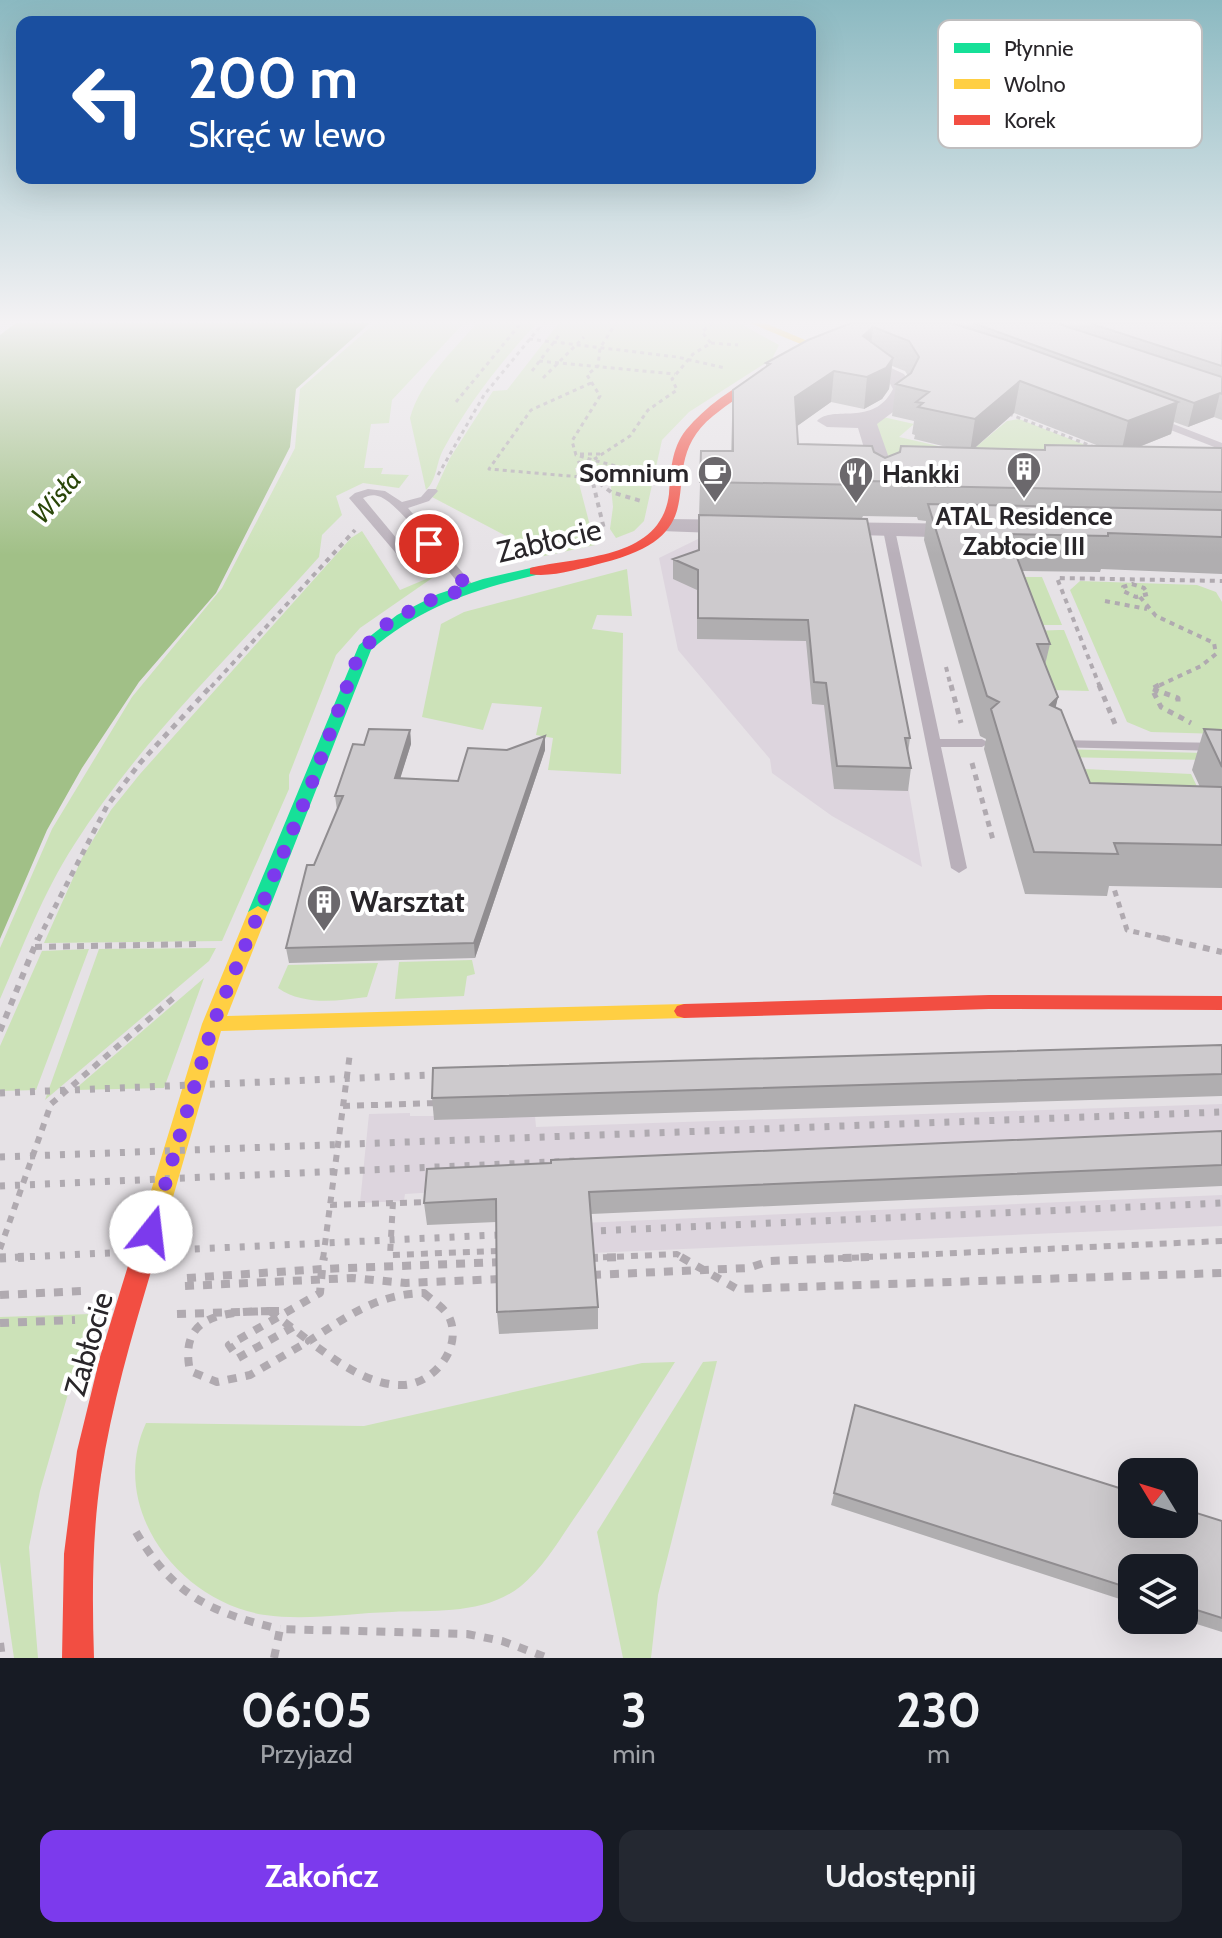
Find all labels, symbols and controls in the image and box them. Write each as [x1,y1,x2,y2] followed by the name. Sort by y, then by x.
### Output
[938,20,1202,148] legend
[1004,35,1073,62] text: Płynnie
[188,44,358,112] text: 200 m
[56,48,160,152] icon: left
[1004,71,1066,98] text: Wolno
[1004,107,1056,134] text: Korek
[188,112,386,156] text: Skręć w lewo
[1005,450,1043,500] building icon: ATAL Residence Zabłocie III
[696,454,734,504] cafe icon: Somnium
[837,455,875,505] restaurant icon: Hankki
[579,457,689,489] place label: Somnium
[882,458,959,490] place label: Hankki
[24,464,88,530] water label: Wisła
[935,500,1113,562] place label: ATAL Residence Zabłocie III
[395,510,463,578] pin
[493,511,605,570] street label: Zabłocie
[407,522,451,566] icon: arrive
[305,883,343,933] building icon: Warsztat
[350,883,465,920] place label: Warsztat
[109,1190,193,1274] position arrow
[56,1288,121,1400] street label: Zabłocie
[1118,1458,1198,1538] north arrow
[1118,1458,1198,1634] map controls
[1118,1554,1198,1634] button: layers
[241,1681,372,1739] text: 06:05
[621,1681,647,1739] text: 3
[896,1681,981,1739] text: 230
[260,1738,353,1770] text: Przyjazd
[613,1738,655,1770] text: min
[927,1738,950,1770] text: m
[40,1830,603,1922] button: Zakończ
[619,1830,1182,1922] button: Udostępnij

